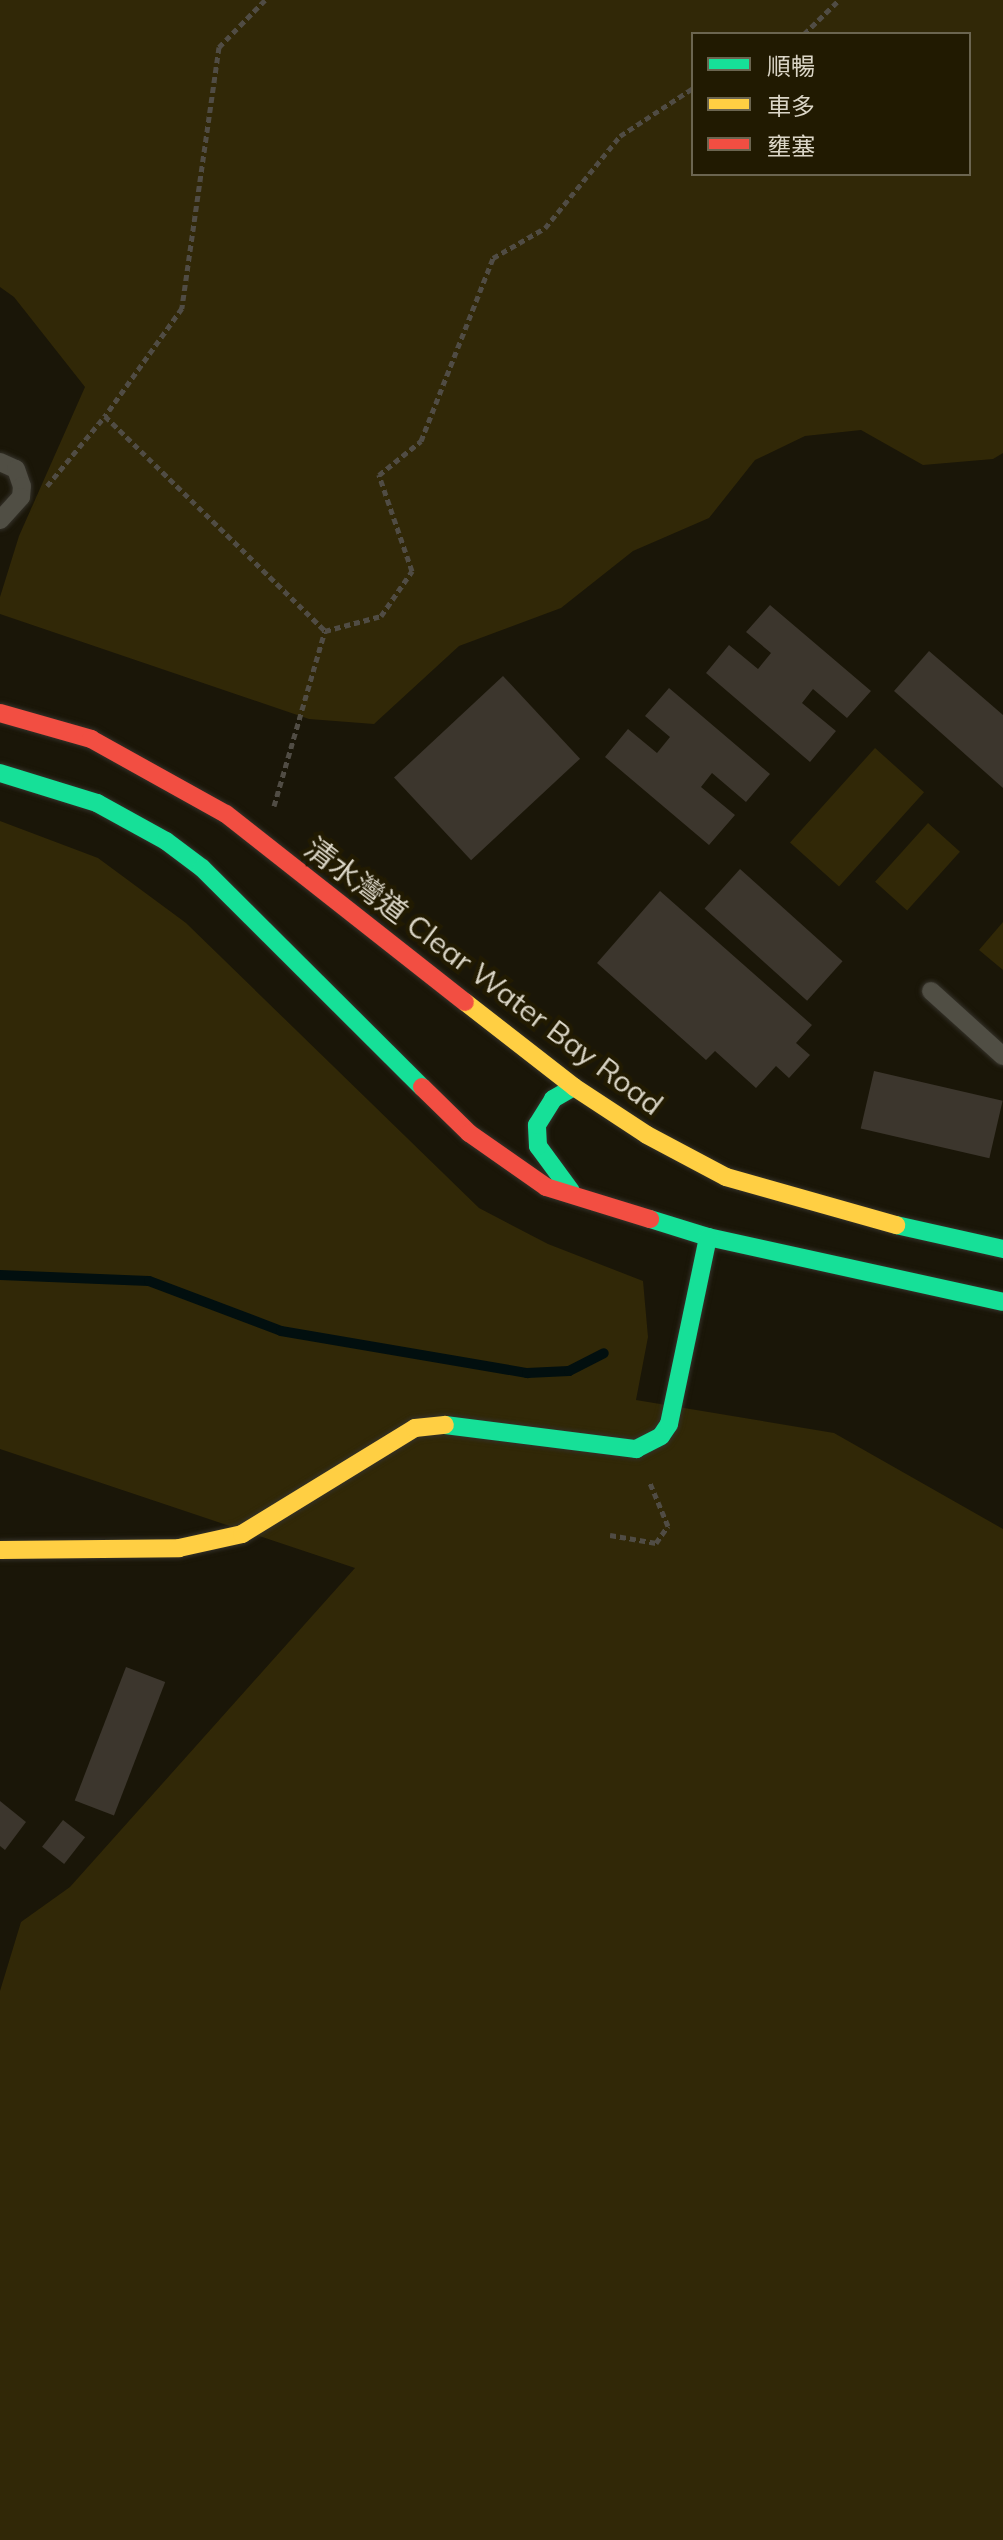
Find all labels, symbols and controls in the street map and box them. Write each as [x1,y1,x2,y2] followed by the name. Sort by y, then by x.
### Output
[691,32,971,176] legend
[767,51,815,81] text: 順暢
[767,91,815,121] text: 車多
[767,131,815,161] text: 壅塞
[298,829,670,1123] street label: 清水灣道 Clear Water Bay Road

